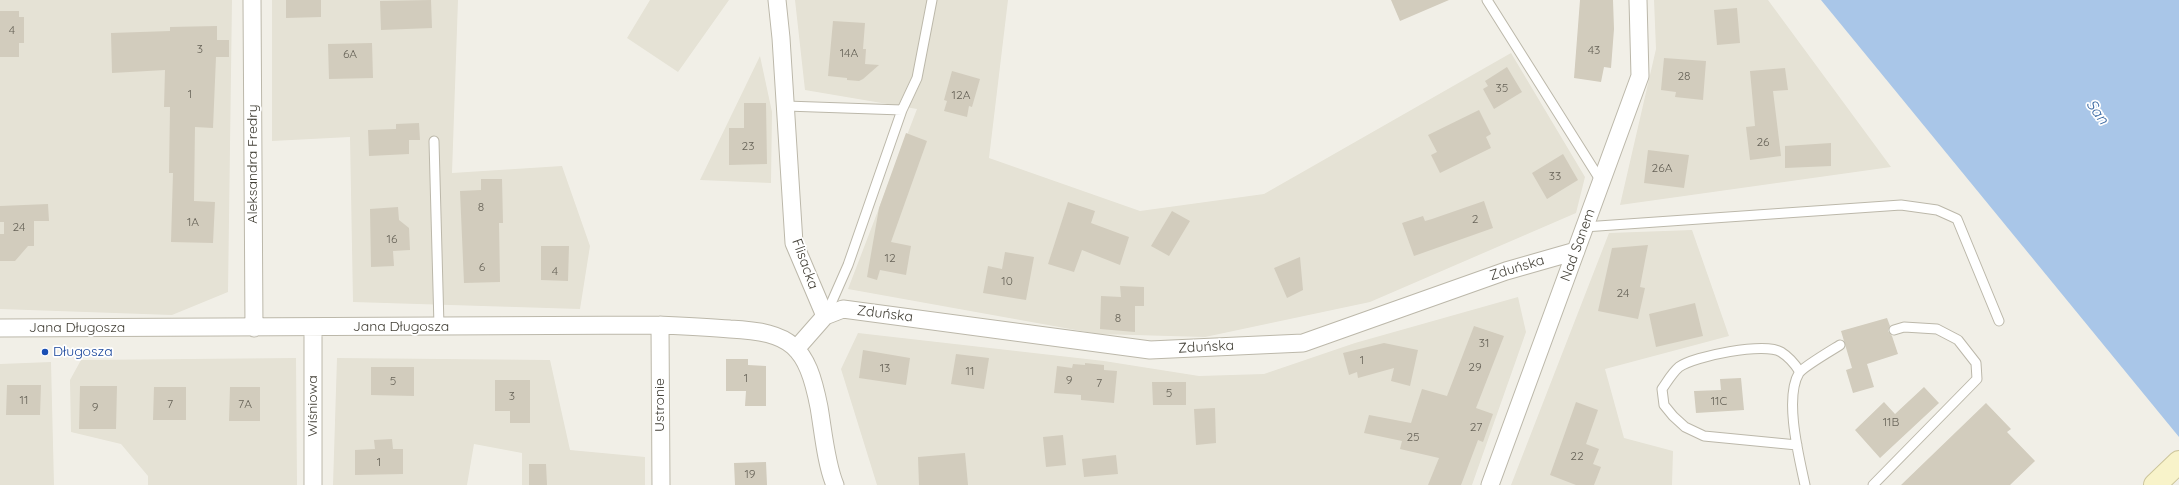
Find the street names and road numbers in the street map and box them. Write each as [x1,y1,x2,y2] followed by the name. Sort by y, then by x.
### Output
[245,104,261,224] street label: Aleksandra Fredry
[1557,206,1599,284] street label: Nad Sanem
[788,236,822,292] street label: Flisacka
[1488,252,1546,284] street label: Zduńska
[856,302,914,326] street label: Zduńska
[353,319,449,335] street label: Jana Długosza
[29,320,125,336] street label: Jana Długosza
[1178,337,1234,357] street label: Zduńska
[305,375,321,437] street label: Wiśniowa
[652,378,668,432] street label: Ustronie

